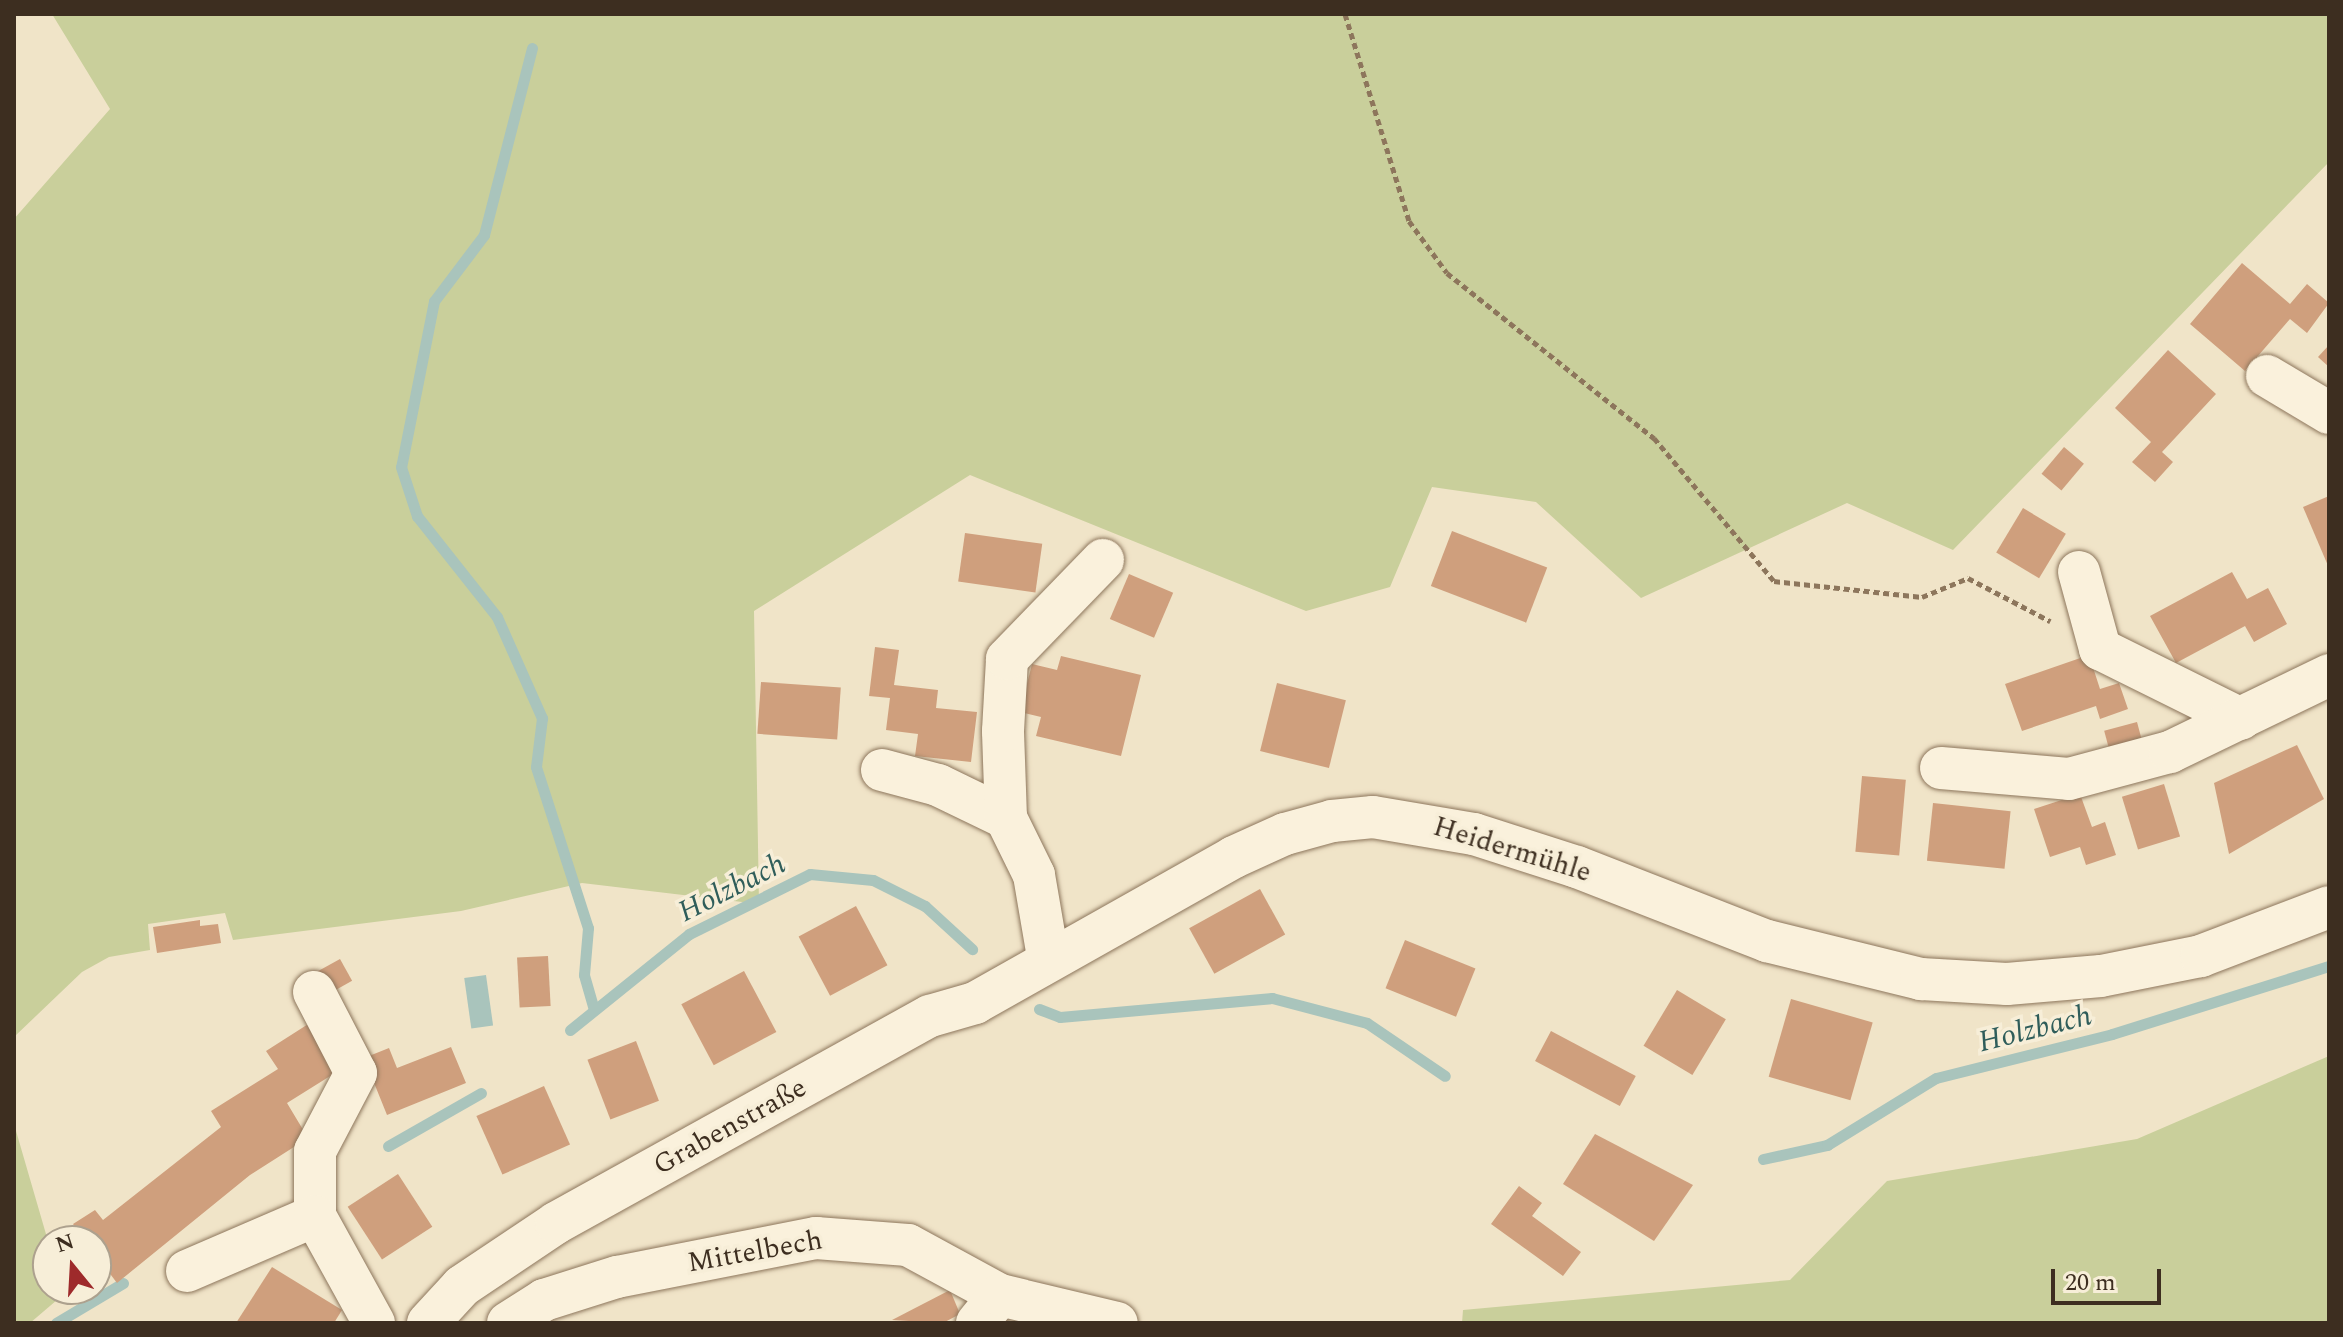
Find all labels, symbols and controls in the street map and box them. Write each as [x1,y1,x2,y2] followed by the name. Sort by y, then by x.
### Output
[1429,810,1595,890] street label: Heidermühle
[672,846,792,930] water label: Holzbach
[1975,998,2095,1060] water label: Holzbach
[648,1071,812,1183] street label: Grabenstraße
[685,1224,825,1280] street label: Mittelbech
[32,1225,112,1305] north arrow
[51,1225,79,1262] text: N
[2055,1253,2165,1303] scale bar
[2065,1265,2116,1301] text: 20 m

